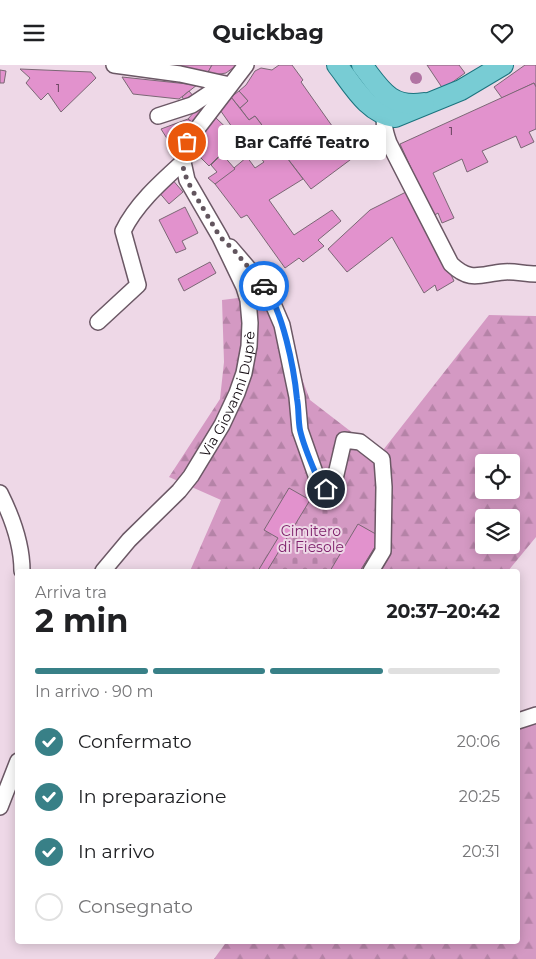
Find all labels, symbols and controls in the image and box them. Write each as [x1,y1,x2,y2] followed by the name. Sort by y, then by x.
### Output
[20,19,48,47] icon: menu
[212,19,324,46] text: Quickbag
[488,19,516,47] icon: heart
[56,81,60,95] house number: 1
[166,121,208,163] pin
[449,124,453,138] house number: 1
[217,125,384,159] callout: Bar Caffé Teatro
[173,128,201,156] icon: bag
[235,133,369,152] text: Bar Caffé Teatro
[239,261,289,311] courier
[250,272,278,300] icon: car
[196,331,259,460] street label: Via Giovanni Duprè
[475,454,520,554] map controls
[475,454,520,499] button: locate
[305,468,347,510] pin
[312,475,340,503] icon: home
[475,509,520,554] button: layers
[278,522,344,556] park label: Cimitero di Fiesole
[35,583,107,602] text: Arriva tra
[386,600,500,623] text: 20:37–20:42
[35,601,128,640] text: 2 min
[35,682,154,701] text: In arrivo · 90 m
[35,728,63,756] icon: check
[78,730,192,753] text: Confermato
[457,732,500,751] text: 20:06
[35,783,63,811] icon: check
[78,785,226,808] text: In preparazione
[459,787,500,806] text: 20:25
[35,838,63,866] icon: check
[78,840,155,863] text: In arrivo
[462,842,500,861] text: 20:31
[78,895,193,918] text: Consegnato

